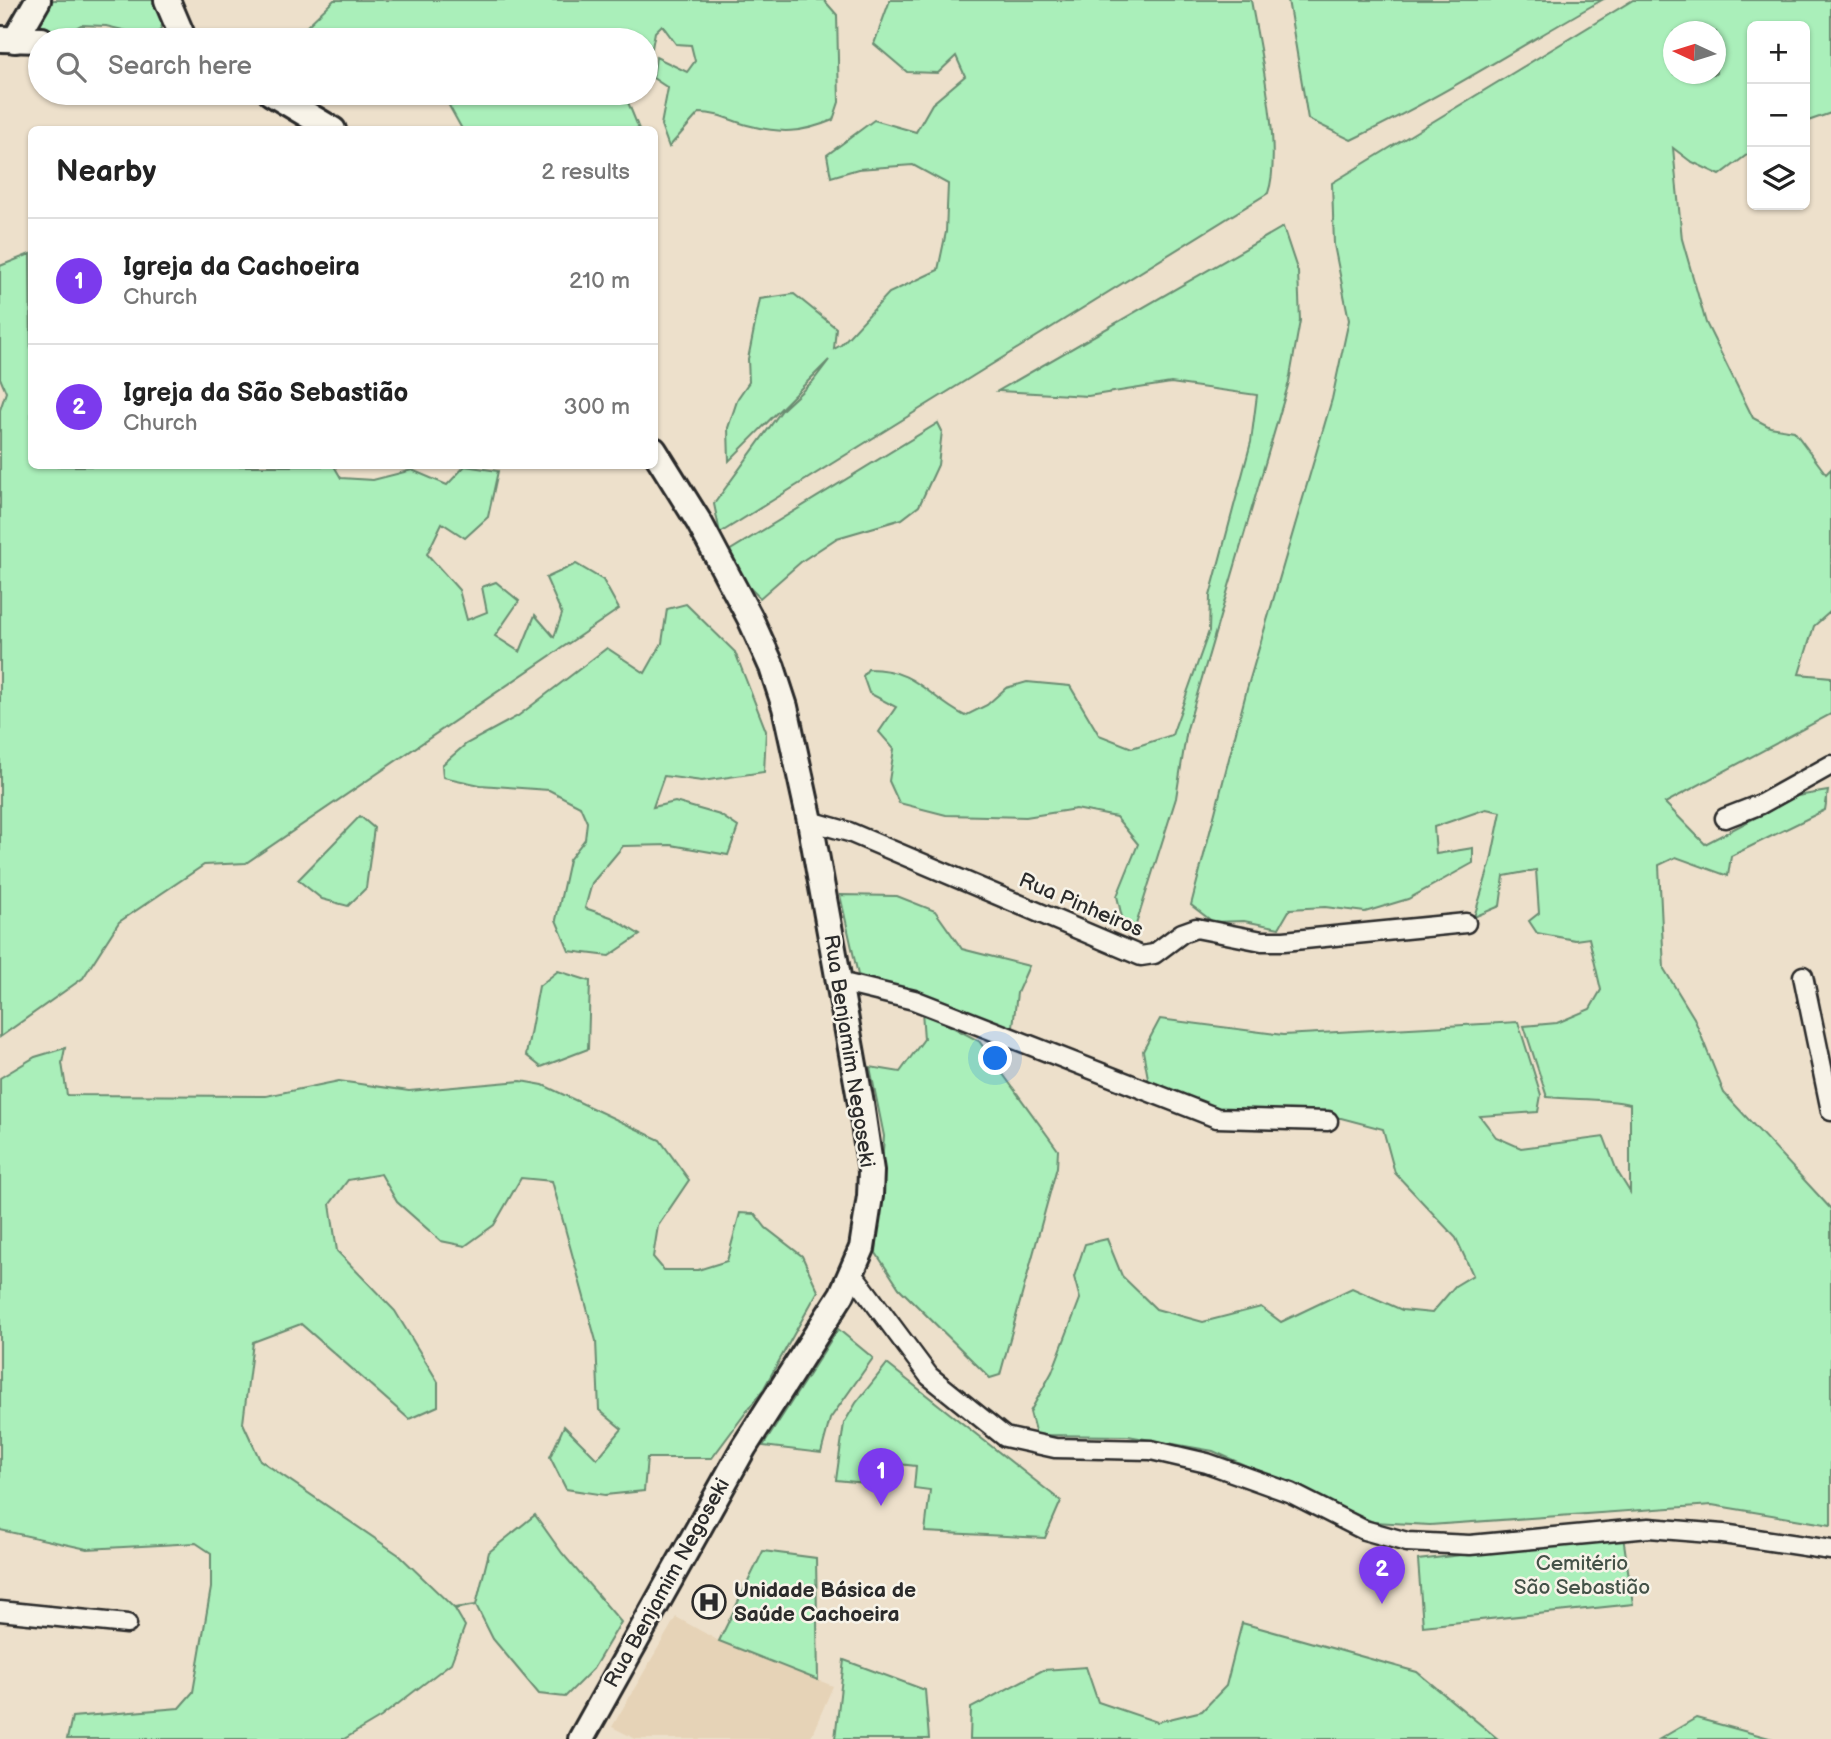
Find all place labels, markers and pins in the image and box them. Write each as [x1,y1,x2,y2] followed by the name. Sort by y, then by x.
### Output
[858,1448,904,1506] pin: 1
[1359,1546,1405,1604] pin: 2
[734,1578,916,1627] place label: Unidade Básica de Saúde Cachoeira
[690,1583,728,1621] hospital icon: Unidade Básica de Saúde Cachoeira

